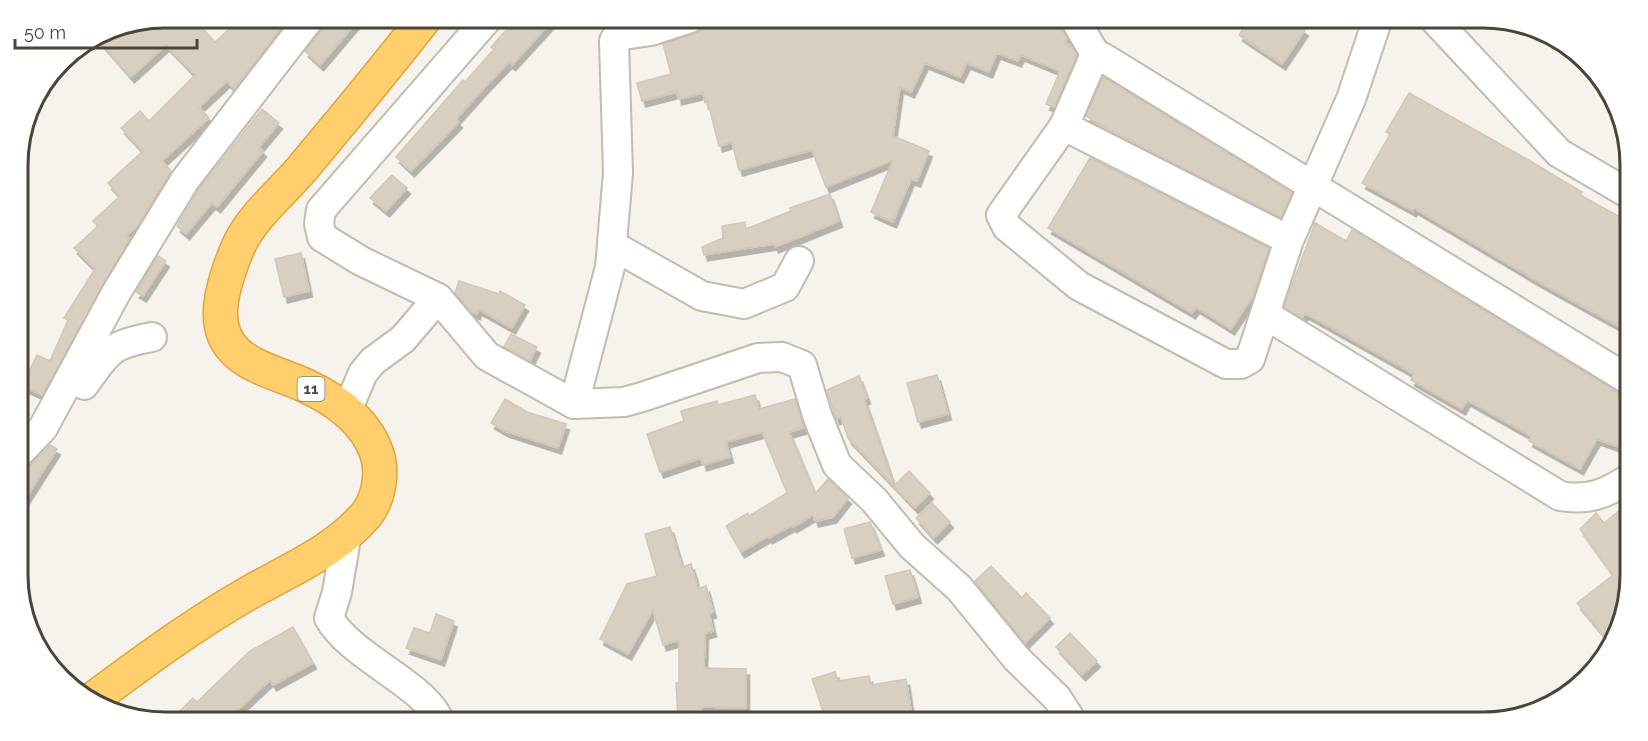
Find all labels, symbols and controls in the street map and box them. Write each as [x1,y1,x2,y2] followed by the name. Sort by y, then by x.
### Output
[15,12,196,50] scale bar
[24,22,66,43] text: 50 m
[298,377,324,401] road number: 11

